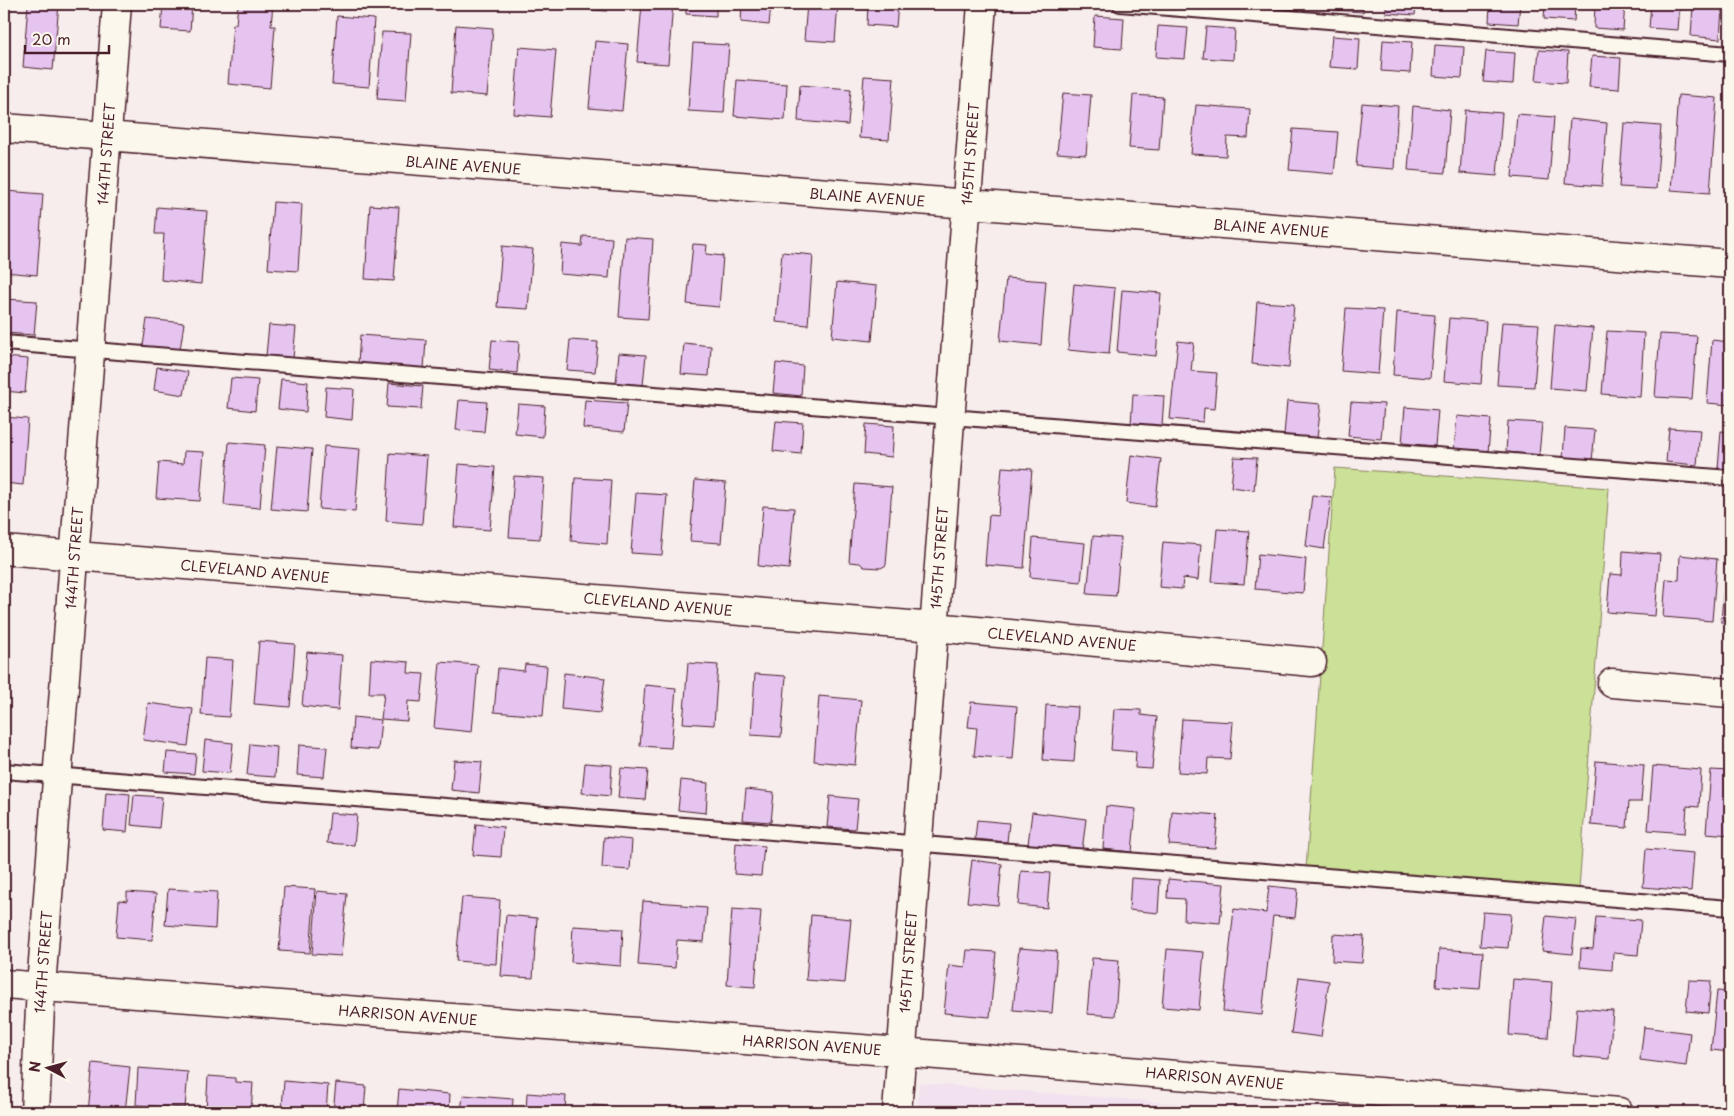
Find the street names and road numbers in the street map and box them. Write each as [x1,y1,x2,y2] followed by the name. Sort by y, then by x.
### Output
[92,102,120,206] street label: 144TH STREET
[956,102,984,206] street label: 145TH STREET
[404,150,522,180] street label: BLAINE AVENUE
[808,182,926,212] street label: BLAINE AVENUE
[1212,213,1330,243] street label: BLAINE AVENUE
[60,506,88,610] street label: 144TH STREET
[925,506,953,610] street label: 145TH STREET
[180,554,331,588] street label: CLEVELAND AVENUE
[583,587,734,621] street label: CLEVELAND AVENUE
[987,622,1138,656] street label: CLEVELAND AVENUE
[29,910,57,1014] street label: 144TH STREET
[894,910,922,1014] street label: 145TH STREET
[338,1000,478,1030] street label: HARRISON AVENUE
[742,1030,882,1060] street label: HARRISON AVENUE
[1145,1061,1285,1095] street label: HARRISON AVENUE

